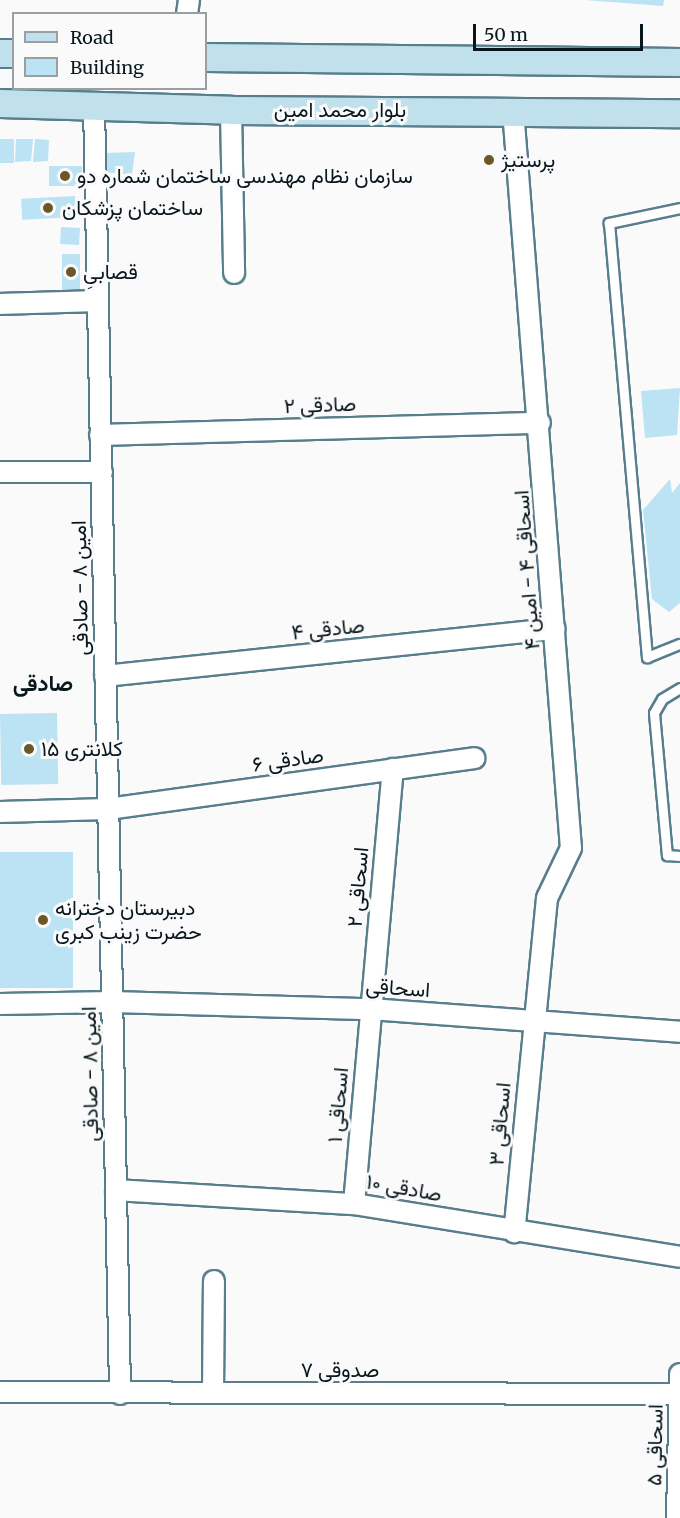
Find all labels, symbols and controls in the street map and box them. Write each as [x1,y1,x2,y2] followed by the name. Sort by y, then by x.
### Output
[12,12,207,90] legend
[476,12,646,50] scale bar
[484,23,528,46] text: 50 m
[70,26,114,49] text: Road
[70,56,144,79] text: Building
[274,97,406,123] street label: بلوار محمد امین
[501,147,555,173] place label: پرستیژ
[482,153,496,167] marker: پرستیژ
[77,163,413,189] place label: سازمان نظام مهندسی ساختمان شماره دو
[58,169,72,183] marker: سازمان نظام مهندسی ساختمان شماره دو
[62,195,203,221] place label: ساختمان پزشکان
[39,199,57,217] marker: ساختمان پزشکان
[83,259,138,285] place label: قصابیِ
[64,265,78,279] marker: قصابیِ
[283,391,357,419] street label: صادقی ۲
[509,489,545,651] street label: اسحاقی ۴ - امین ۴
[66,520,94,656] street label: امین ۸ - صادقی
[290,613,366,645] street label: صادقی ۴
[13,671,73,697] district label: صادقی
[41,736,123,762] place label: کلانتری ۱۵
[22,742,36,756] marker: کلانتری ۱۵
[251,743,325,777] street label: صادقی ۶
[342,846,374,928] street label: اسحاقی ۲
[55,895,202,945] place label: دبیرستان دخترانه حضرت زینب کبری
[36,913,50,927] marker: دبیرستان دخترانه حضرت زینب کبری
[365,973,431,1003] street label: اسحاقی
[76,1006,104,1142] street label: امین ۸ - صادقی
[322,1066,354,1144] street label: اسحاقی ۱
[484,1081,516,1167] street label: اسحاقی ۳
[364,1169,444,1207] street label: صادقی ۱۰
[301,1357,379,1383] street label: صدوقی ۷
[642,1404,668,1486] street label: اسحاقی ۵

